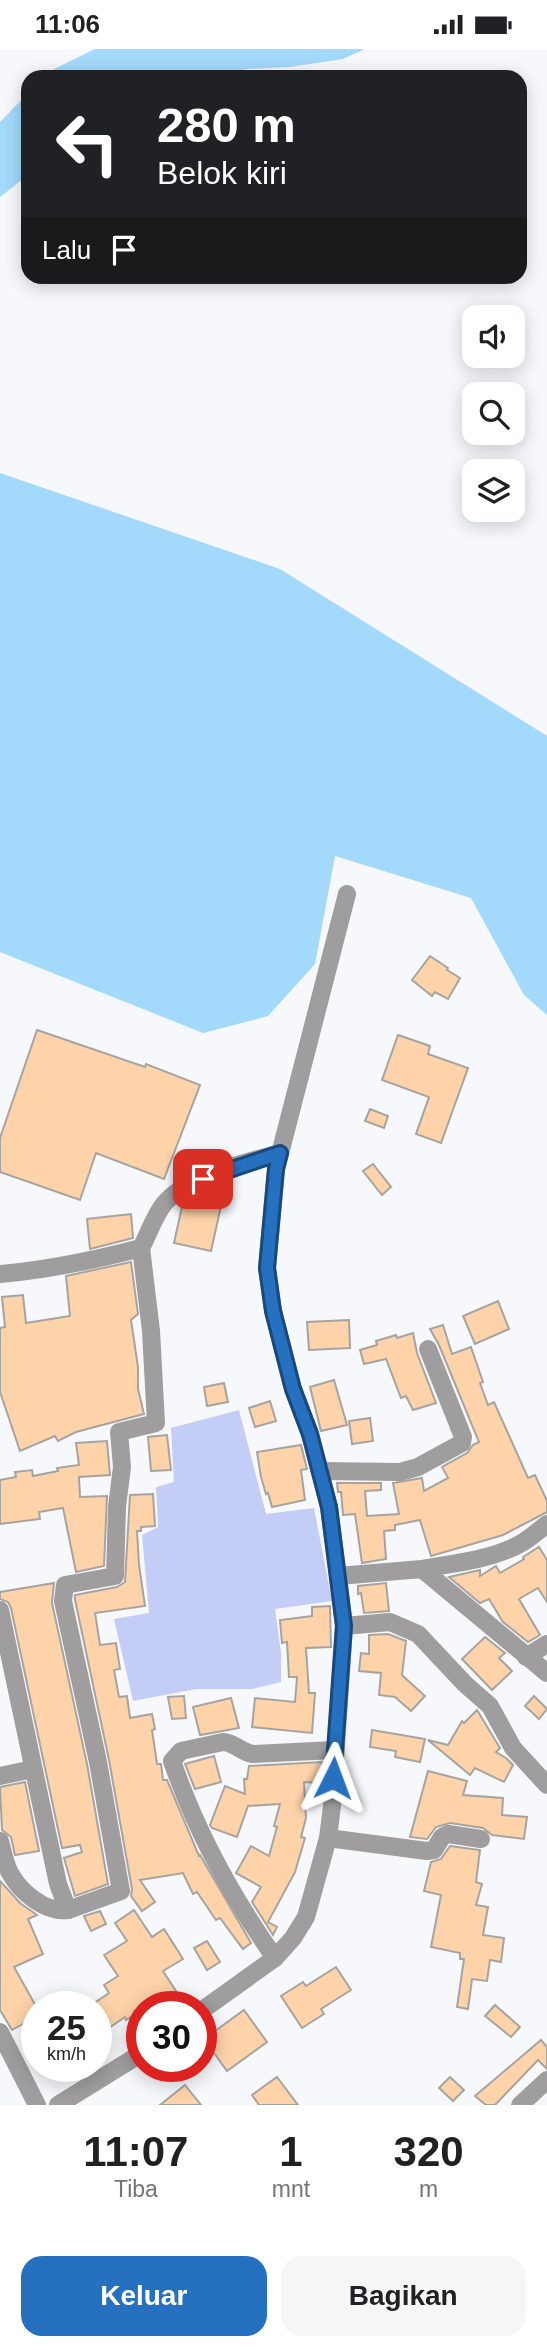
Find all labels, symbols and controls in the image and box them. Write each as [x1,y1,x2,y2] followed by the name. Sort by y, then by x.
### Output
[35,9,100,39] text: 11:06
[42,98,133,189] icon: left
[157,98,296,152] text: 280 m
[157,155,287,191] text: Belok kiri
[105,231,143,269] icon: arrive
[42,235,91,265] text: Lalu
[462,305,525,522] map controls
[462,305,525,368] button: sound
[462,382,525,445] button: search
[462,459,525,522] button: layers
[173,1149,233,1209] pin
[184,1160,222,1198] icon: arrive
[296,1741,370,1815] position arrow
[126,1991,217,2082] speed limit sign: 30
[47,2008,86,2047] text: 25
[47,2044,86,2064] text: km/h
[83,2128,188,2175] text: 11:07
[279,2128,303,2175] text: 1
[394,2128,464,2175] text: 320
[114,2176,158,2202] text: Tiba
[272,2176,310,2202] text: mnt
[419,2176,438,2202] text: m
[21,2256,267,2336] button: Keluar
[281,2256,526,2336] button: Bagikan

